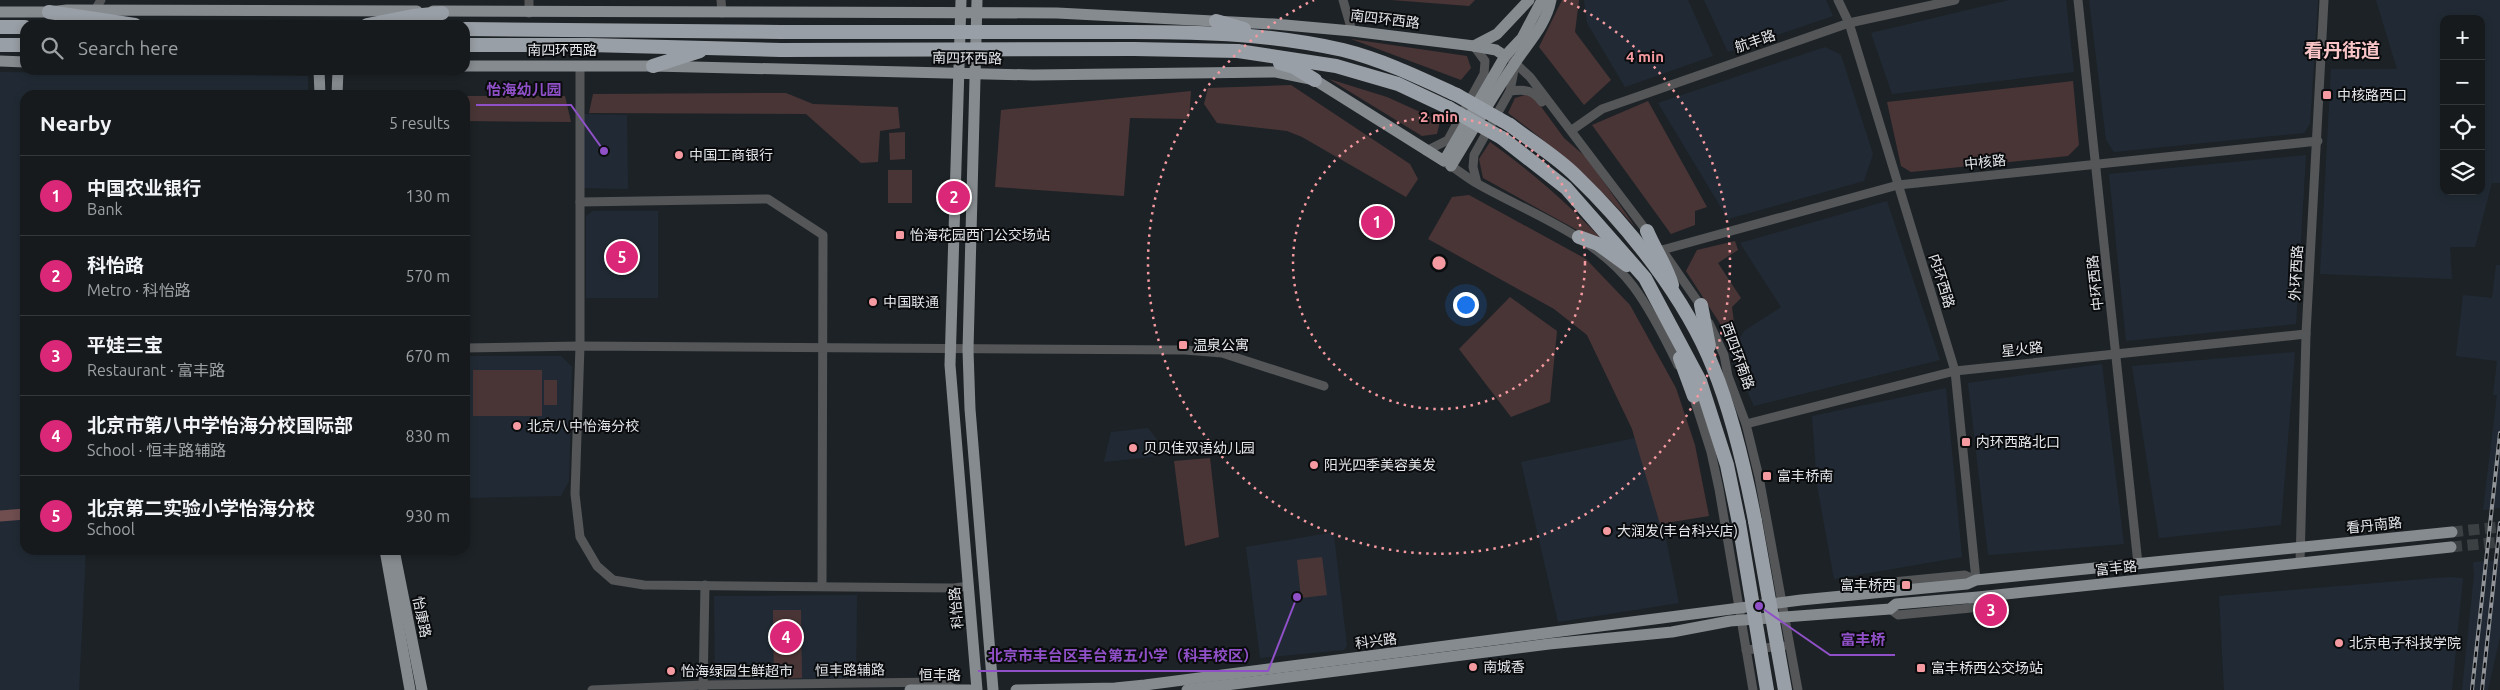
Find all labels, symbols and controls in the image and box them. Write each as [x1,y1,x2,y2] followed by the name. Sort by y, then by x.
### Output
[1349,7,1421,31] street label: 南四环西路
[2440,15,2485,195] map controls
[2440,15,2485,60] button: +
[20,20,470,75] search box
[1733,27,1777,55] street label: 航丰路
[38,34,66,62] icon: search
[78,37,178,59] text: Search here
[2304,39,2380,61] district label: 看丹街道
[527,42,597,58] street label: 南四环西路
[1626,48,1664,65] text: 4 min
[932,49,1002,67] street label: 南四环西路
[2440,60,2485,105] button: −
[476,75,571,105] callout: 怡海幼儿园
[486,81,562,98] text: 怡海幼儿园
[2337,87,2407,103] place label: 中核路西口
[2321,89,2333,101] marker: 中核路西口
[2440,105,2485,150] button: locate
[1420,108,1458,125] text: 2 min
[40,111,111,135] text: Nearby
[389,114,450,132] text: 5 results
[689,147,773,163] place label: 中国工商银行
[673,149,685,161] marker: 中国工商银行
[2440,150,2485,195] button: layers
[1963,152,2007,172] street label: 中核路
[87,177,201,199] text: 中国农业银行
[938,178,970,216] pin: 2
[51,187,61,205] text: 1
[405,187,450,205] text: 130 m
[87,200,123,218] text: Bank
[1361,203,1393,241] pin: 1
[910,227,1050,243] place label: 怡海花园西门公交场站
[894,229,906,241] marker: 怡海花园西门公交场站
[606,238,638,276] pin: 5
[2287,245,2305,301] street label: 外环西路
[1926,252,1958,310] street label: 内环西路
[87,254,144,276] text: 科怡路
[1430,254,1448,272] centre of rings
[2084,254,2106,312] street label: 中环西路
[51,267,61,285] text: 2
[405,267,450,285] text: 570 m
[87,281,191,299] text: Metro · 科怡路
[1453,292,1479,318] your location
[883,294,939,310] place label: 中国联通
[867,296,879,308] marker: 中国联通
[1719,320,1757,392] street label: 西四环南路
[87,334,163,356] text: 平娃三宝
[1193,337,1249,353] place label: 温泉公寓
[1177,339,1189,351] marker: 温泉公寓
[2000,339,2044,359] street label: 星火路
[51,347,61,365] text: 3
[405,347,450,365] text: 670 m
[87,361,225,379] text: Restaurant · 富丰路
[87,414,353,436] text: 北京市第八中学怡海分校国际部
[527,418,639,434] place label: 北京八中怡海分校
[511,420,523,432] marker: 北京八中怡海分校
[51,427,61,445] text: 4
[405,427,450,445] text: 830 m
[1976,434,2060,450] place label: 内环西路北口
[1960,436,1972,448] marker: 内环西路北口
[1143,440,1255,456] place label: 贝贝佳双语幼儿园
[87,441,226,459] text: School · 恒丰路辅路
[1127,442,1139,454] marker: 贝贝佳双语幼儿园
[1324,457,1436,473] place label: 阳光四季美容美发
[1308,459,1320,471] marker: 阳光四季美容美发
[1777,468,1833,484] place label: 富丰桥南
[1761,470,1773,482] marker: 富丰桥南
[87,497,315,519] text: 北京第二实验小学怡海分校
[51,507,61,525] text: 5
[405,507,450,525] text: 930 m
[2345,514,2403,536] street label: 看丹南路
[87,520,135,538] text: School
[1617,523,1738,539] place label: 大润发(丰台科兴店)
[1601,525,1613,537] marker: 大润发(丰台科兴店)
[2094,558,2138,578] street label: 富丰路
[1840,577,1896,593] place label: 富丰桥西
[1900,579,1912,591] marker: 富丰桥西
[946,586,966,630] street label: 科怡路
[1975,591,2007,629] pin: 3
[410,595,434,639] street label: 怡康路
[770,618,802,656] pin: 4
[1830,625,1895,655] callout: 富丰桥
[1354,631,1398,651] street label: 科兴路
[1840,631,1886,648] text: 富丰桥
[2349,635,2461,651] place label: 北京电子科技学院
[2333,637,2345,649] marker: 北京电子科技学院
[978,641,1268,671] callout: 北京市丰台区丰台第五小学（科丰校区）
[988,647,1258,664] text: 北京市丰台区丰台第五小学（科丰校区）
[1483,659,1525,675] place label: 南城香
[1931,660,2043,676] place label: 富丰桥西公交场站
[815,661,885,679] street label: 恒丰路辅路
[1467,661,1479,673] marker: 南城香
[1915,662,1927,674] marker: 富丰桥西公交场站
[681,663,793,679] place label: 怡海绿园生鲜超市
[665,665,677,677] marker: 怡海绿园生鲜超市
[919,667,961,683] street label: 恒丰路

